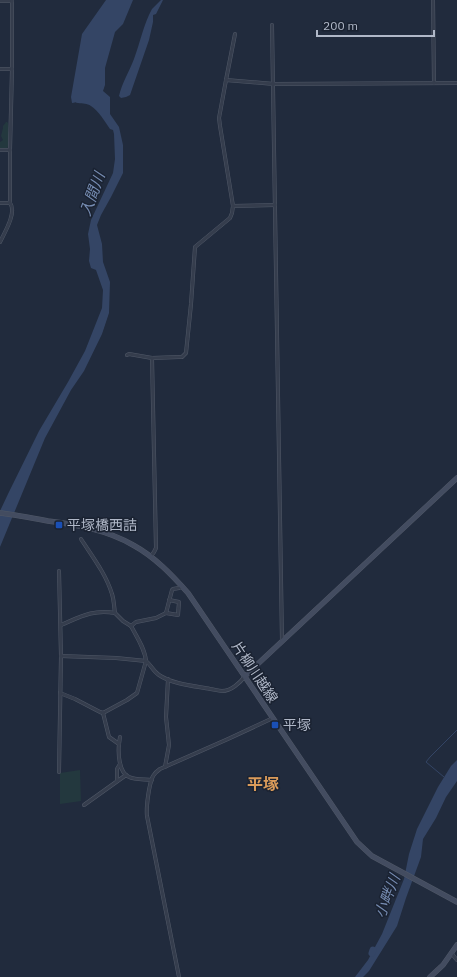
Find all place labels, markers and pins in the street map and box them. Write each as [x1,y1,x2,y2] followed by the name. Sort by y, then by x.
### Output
[67,516,137,534] place label: 平塚橋西詰
[54,520,64,530] marker: 平塚橋西詰
[283,716,311,734] place label: 平塚
[270,720,280,730] marker: 平塚

